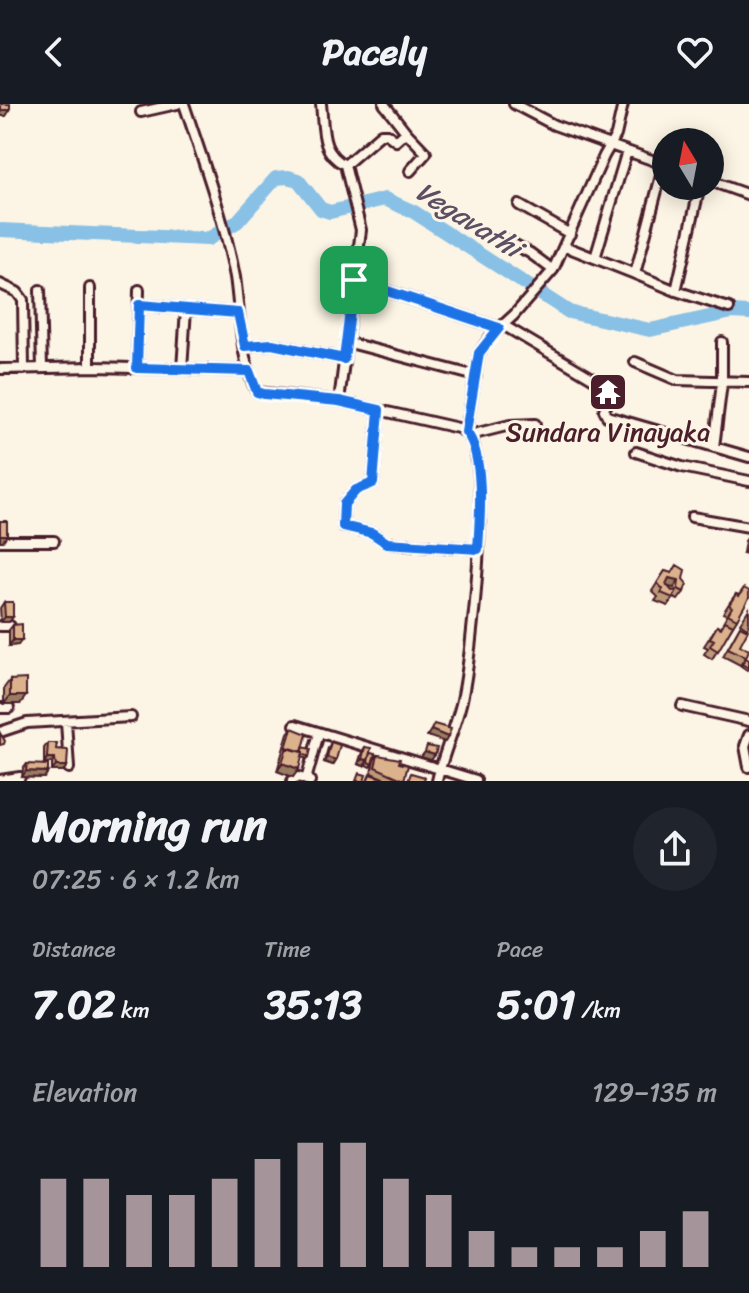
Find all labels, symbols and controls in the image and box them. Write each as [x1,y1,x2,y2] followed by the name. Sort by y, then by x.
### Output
[322,20,427,84] text: Pacely
[32,30,76,74] icon: back
[673,30,717,74] icon: heart
[652,128,724,200] north arrow
[652,128,724,200] map controls
[406,167,536,274] water label: Vegavathi
[320,246,388,314] pin
[332,258,376,302] icon: arrive
[587,371,629,413] temple icon: Sundara Vinayaka
[506,409,710,455] place label: Sundara Vinayaka
[32,787,267,865] text: Morning run
[633,807,717,891] button: share
[32,856,240,902] text: 07:25 · 6 × 1.2 km
[32,930,116,969] text: Distance
[264,930,311,969] text: Time
[497,930,543,969] text: Pace
[32,969,115,1040] text: 7.02
[264,969,362,1040] text: 35:13
[497,969,576,1040] text: 5:01
[115,991,150,1030] text: km
[576,991,621,1030] text: /km
[32,1069,137,1115] text: Elevation
[592,1069,717,1115] text: 129–135 m

